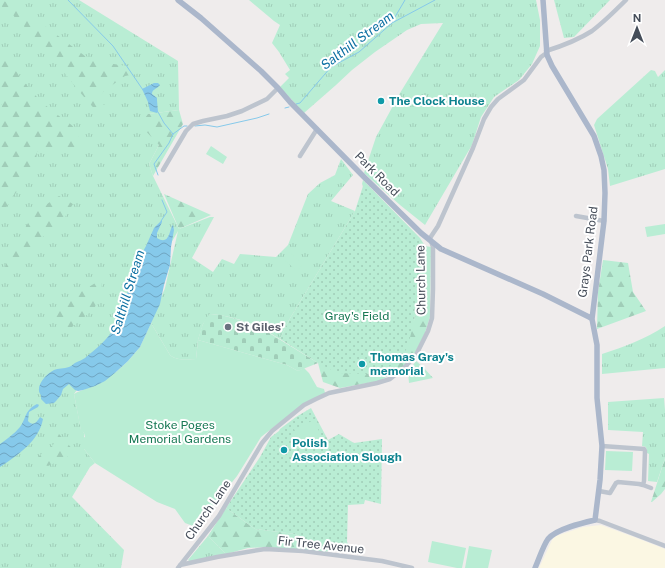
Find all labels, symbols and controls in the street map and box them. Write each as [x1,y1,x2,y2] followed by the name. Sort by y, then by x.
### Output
[318,8,397,73] water label: Salthill Stream
[617,8,657,48] north arrow
[633,12,641,24] text: N
[389,94,485,108] place label: The Clock House
[376,96,386,106] marker: The Clock House
[352,149,402,199] street label: Park Road
[575,206,601,298] street label: Grays Park Road
[413,245,429,315] street label: Church Lane
[108,248,148,336] water label: Salthill Stream
[325,309,389,323] park label: Gray's Field
[236,320,284,334] place label: St Giles'
[223,322,233,332] marker: St Giles'
[370,350,454,378] place label: Thomas Gray's memorial
[357,359,367,369] marker: Thomas Gray's memorial
[129,418,231,446] park label: Stoke Poges Memorial Gardens
[292,436,402,464] place label: Polish Association Slough
[279,445,289,455] marker: Polish Association Slough
[182,477,234,543] street label: Church Lane
[277,534,365,557] street label: Fir Tree Avenue

